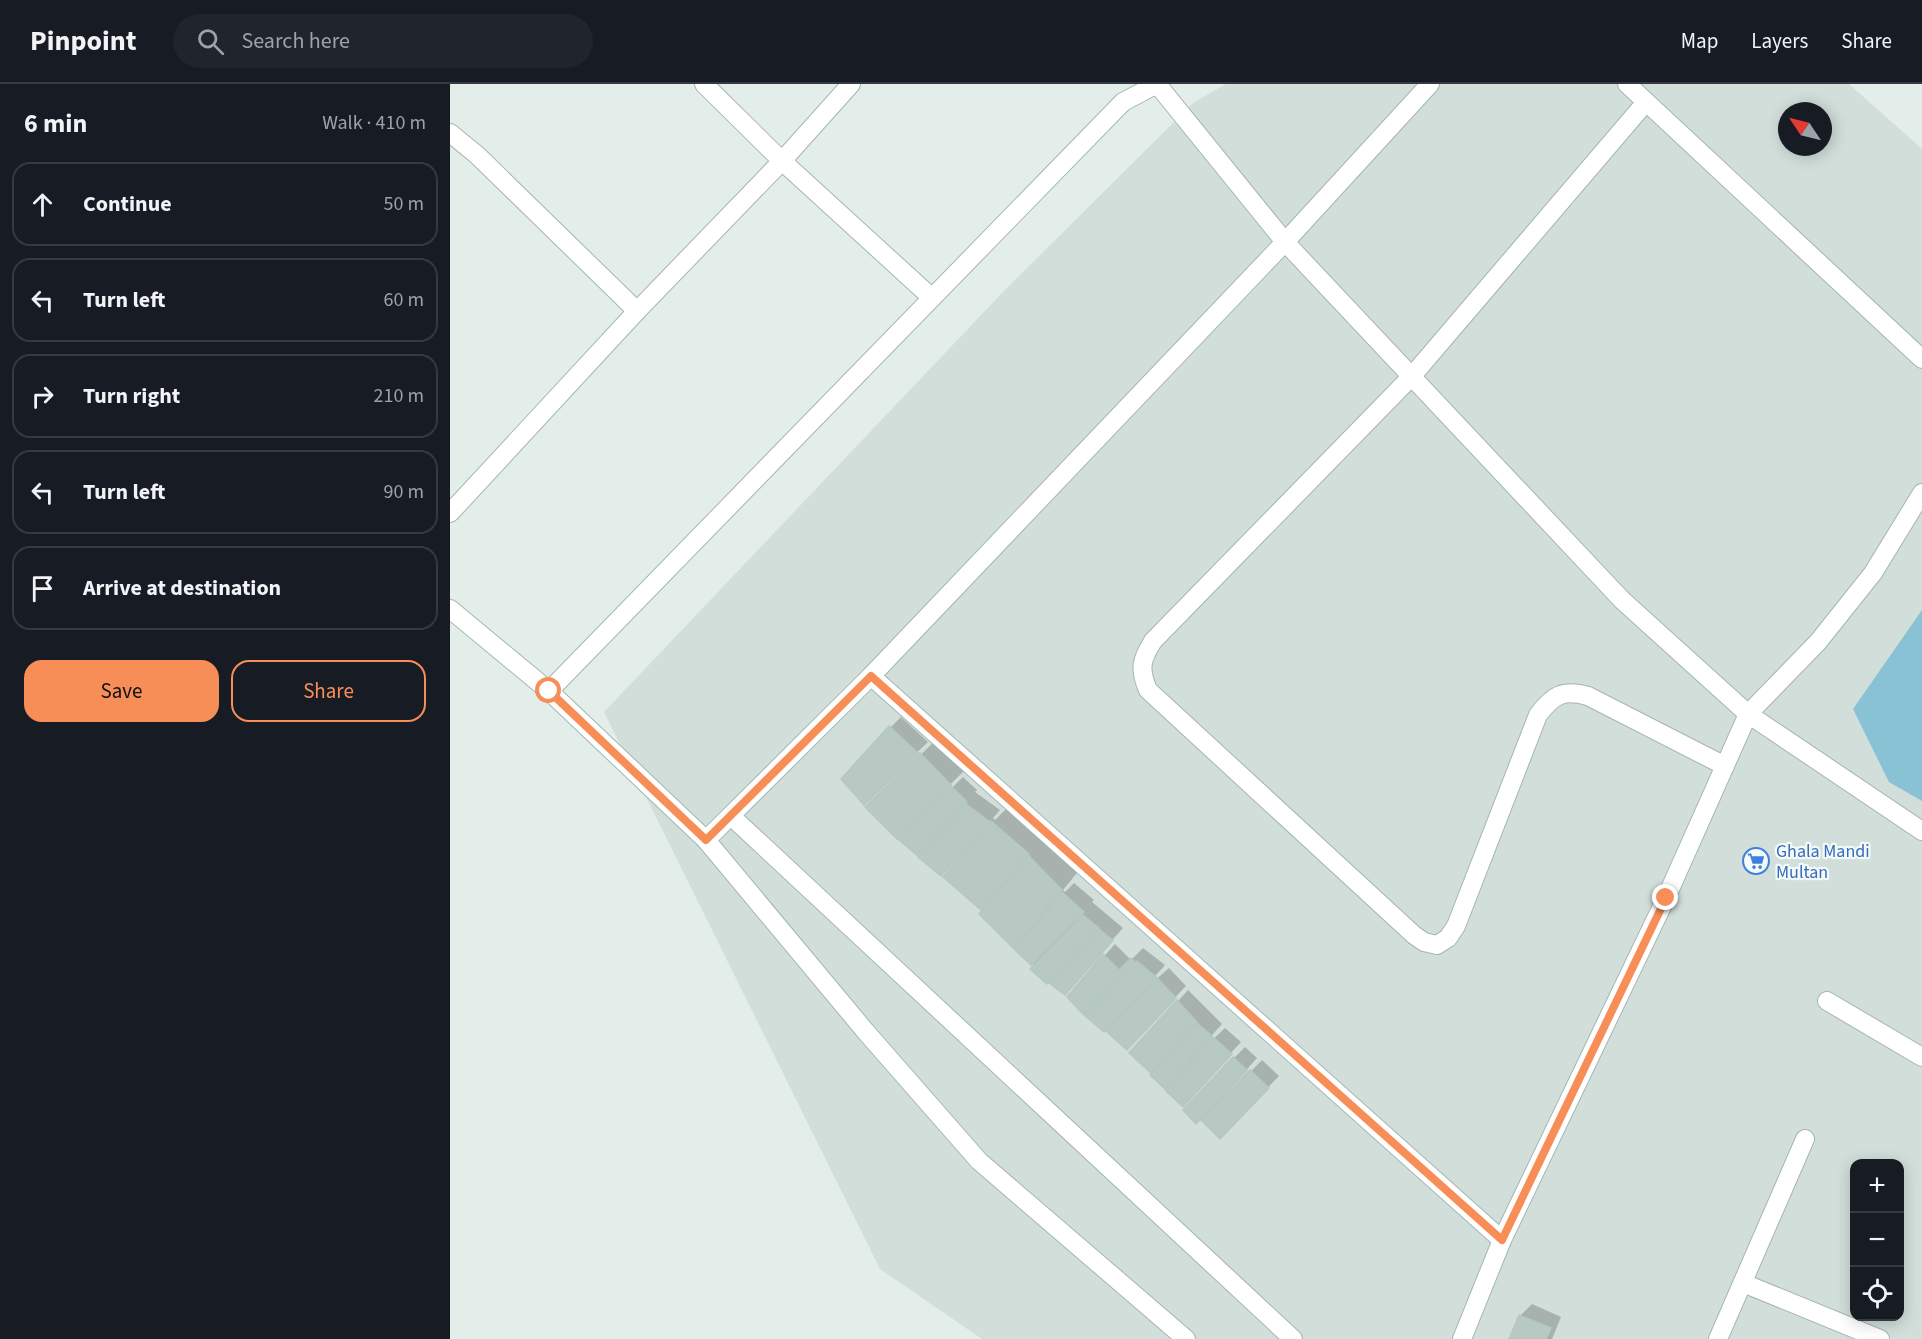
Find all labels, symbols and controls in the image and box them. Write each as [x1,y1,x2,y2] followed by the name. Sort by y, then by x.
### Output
[173,14,593,68] search box
[30,21,137,61] text: Pinpoint
[194,25,227,58] icon: search
[242,25,350,57] text: Search here
[1681,26,1718,56] text: Map
[1751,26,1808,56] text: Layers
[1841,26,1892,56] text: Share
[1778,102,1832,156] north arrow
[24,105,87,142] text: 6 min
[322,109,426,137] text: Walk · 410 m
[26,188,59,221] icon: ahead
[83,188,172,220] text: Continue
[384,190,424,218] text: 50 m
[26,284,59,317] icon: left
[83,284,165,316] text: Turn left
[384,286,424,314] text: 60 m
[26,380,59,413] icon: right
[83,380,180,412] text: Turn right
[374,382,424,410] text: 210 m
[26,476,59,509] icon: left
[83,476,165,508] text: Turn left
[384,478,424,506] text: 90 m
[26,572,59,605] icon: arrive
[83,572,281,604] text: Arrive at destination
[24,660,219,722] button: Save
[231,660,426,722] button: Share
[535,677,561,703] route start
[1776,839,1870,885] place label: Ghala Mandi Multan
[1741,846,1771,876] supermarket icon: Ghala Mandi Multan
[1652,884,1678,910] route end
[1850,1159,1904,1321] map controls
[1850,1159,1904,1213] button: +
[1850,1213,1904,1267] button: −
[1850,1267,1904,1321] button: locate

